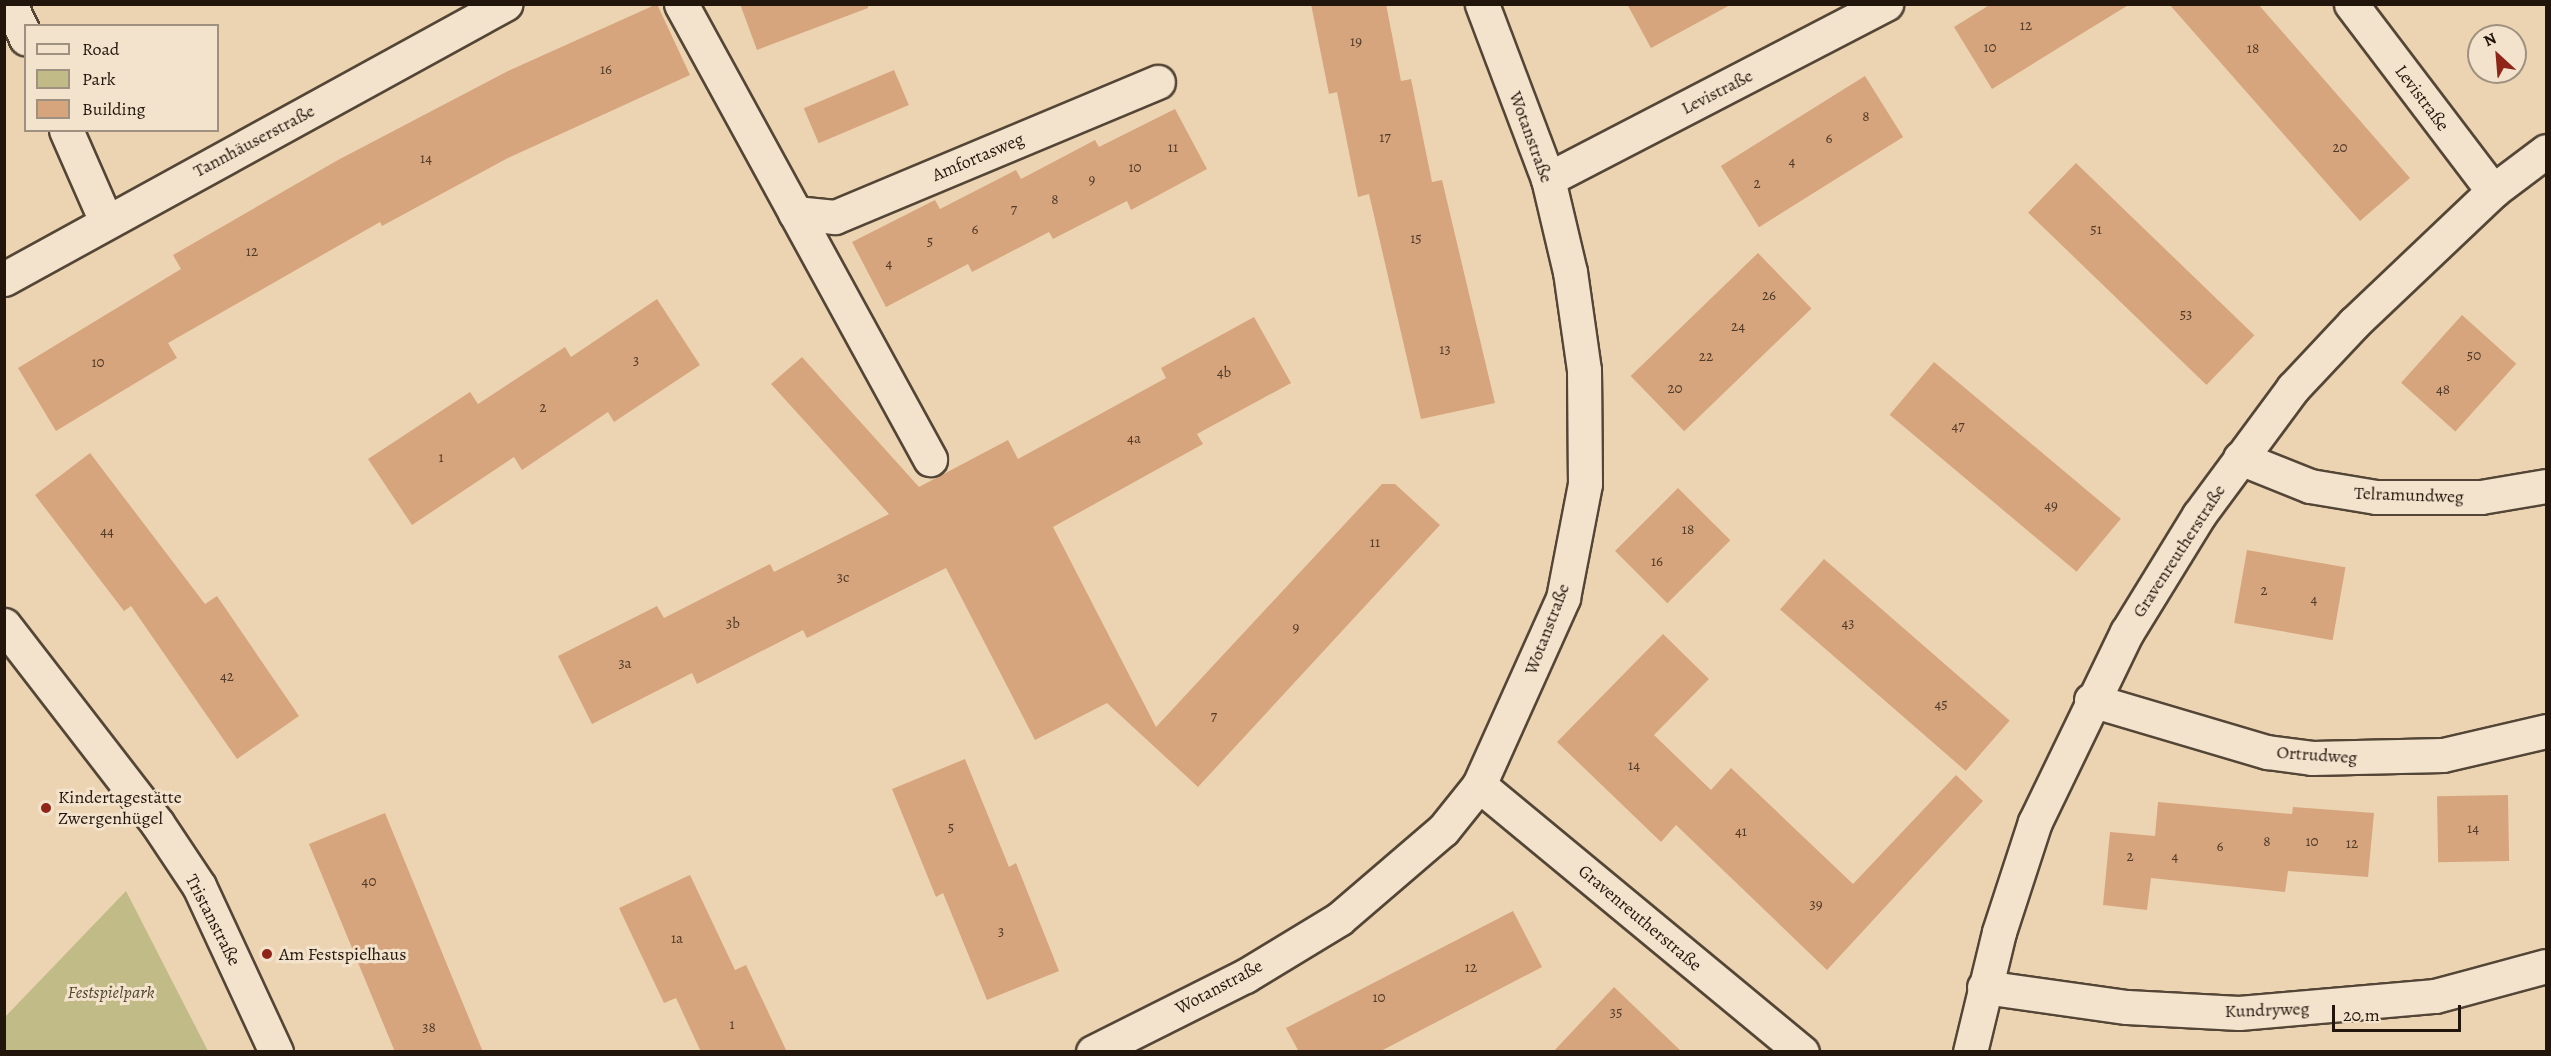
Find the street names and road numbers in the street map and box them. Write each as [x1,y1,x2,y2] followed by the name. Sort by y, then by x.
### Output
[2390,61,2454,135] street label: Levistraße
[1678,65,1756,119] street label: Levistraße
[1505,88,1557,186] street label: Wotanstraße
[190,100,318,182] street label: Tannhäuserstraße
[929,128,1027,186] street label: Amfortasweg
[2128,481,2230,621] street label: Gravenreutherstraße
[2354,482,2464,508] street label: Telramundweg
[1520,581,1574,677] street label: Wotanstraße
[2276,741,2358,769] street label: Ortrudweg
[1574,860,1706,976] street label: Gravenreutherstraße
[181,871,245,969] street label: Tristanstraße
[1172,955,1266,1019] street label: Wotanstraße
[2224,998,2310,1022] street label: Kundryweg

